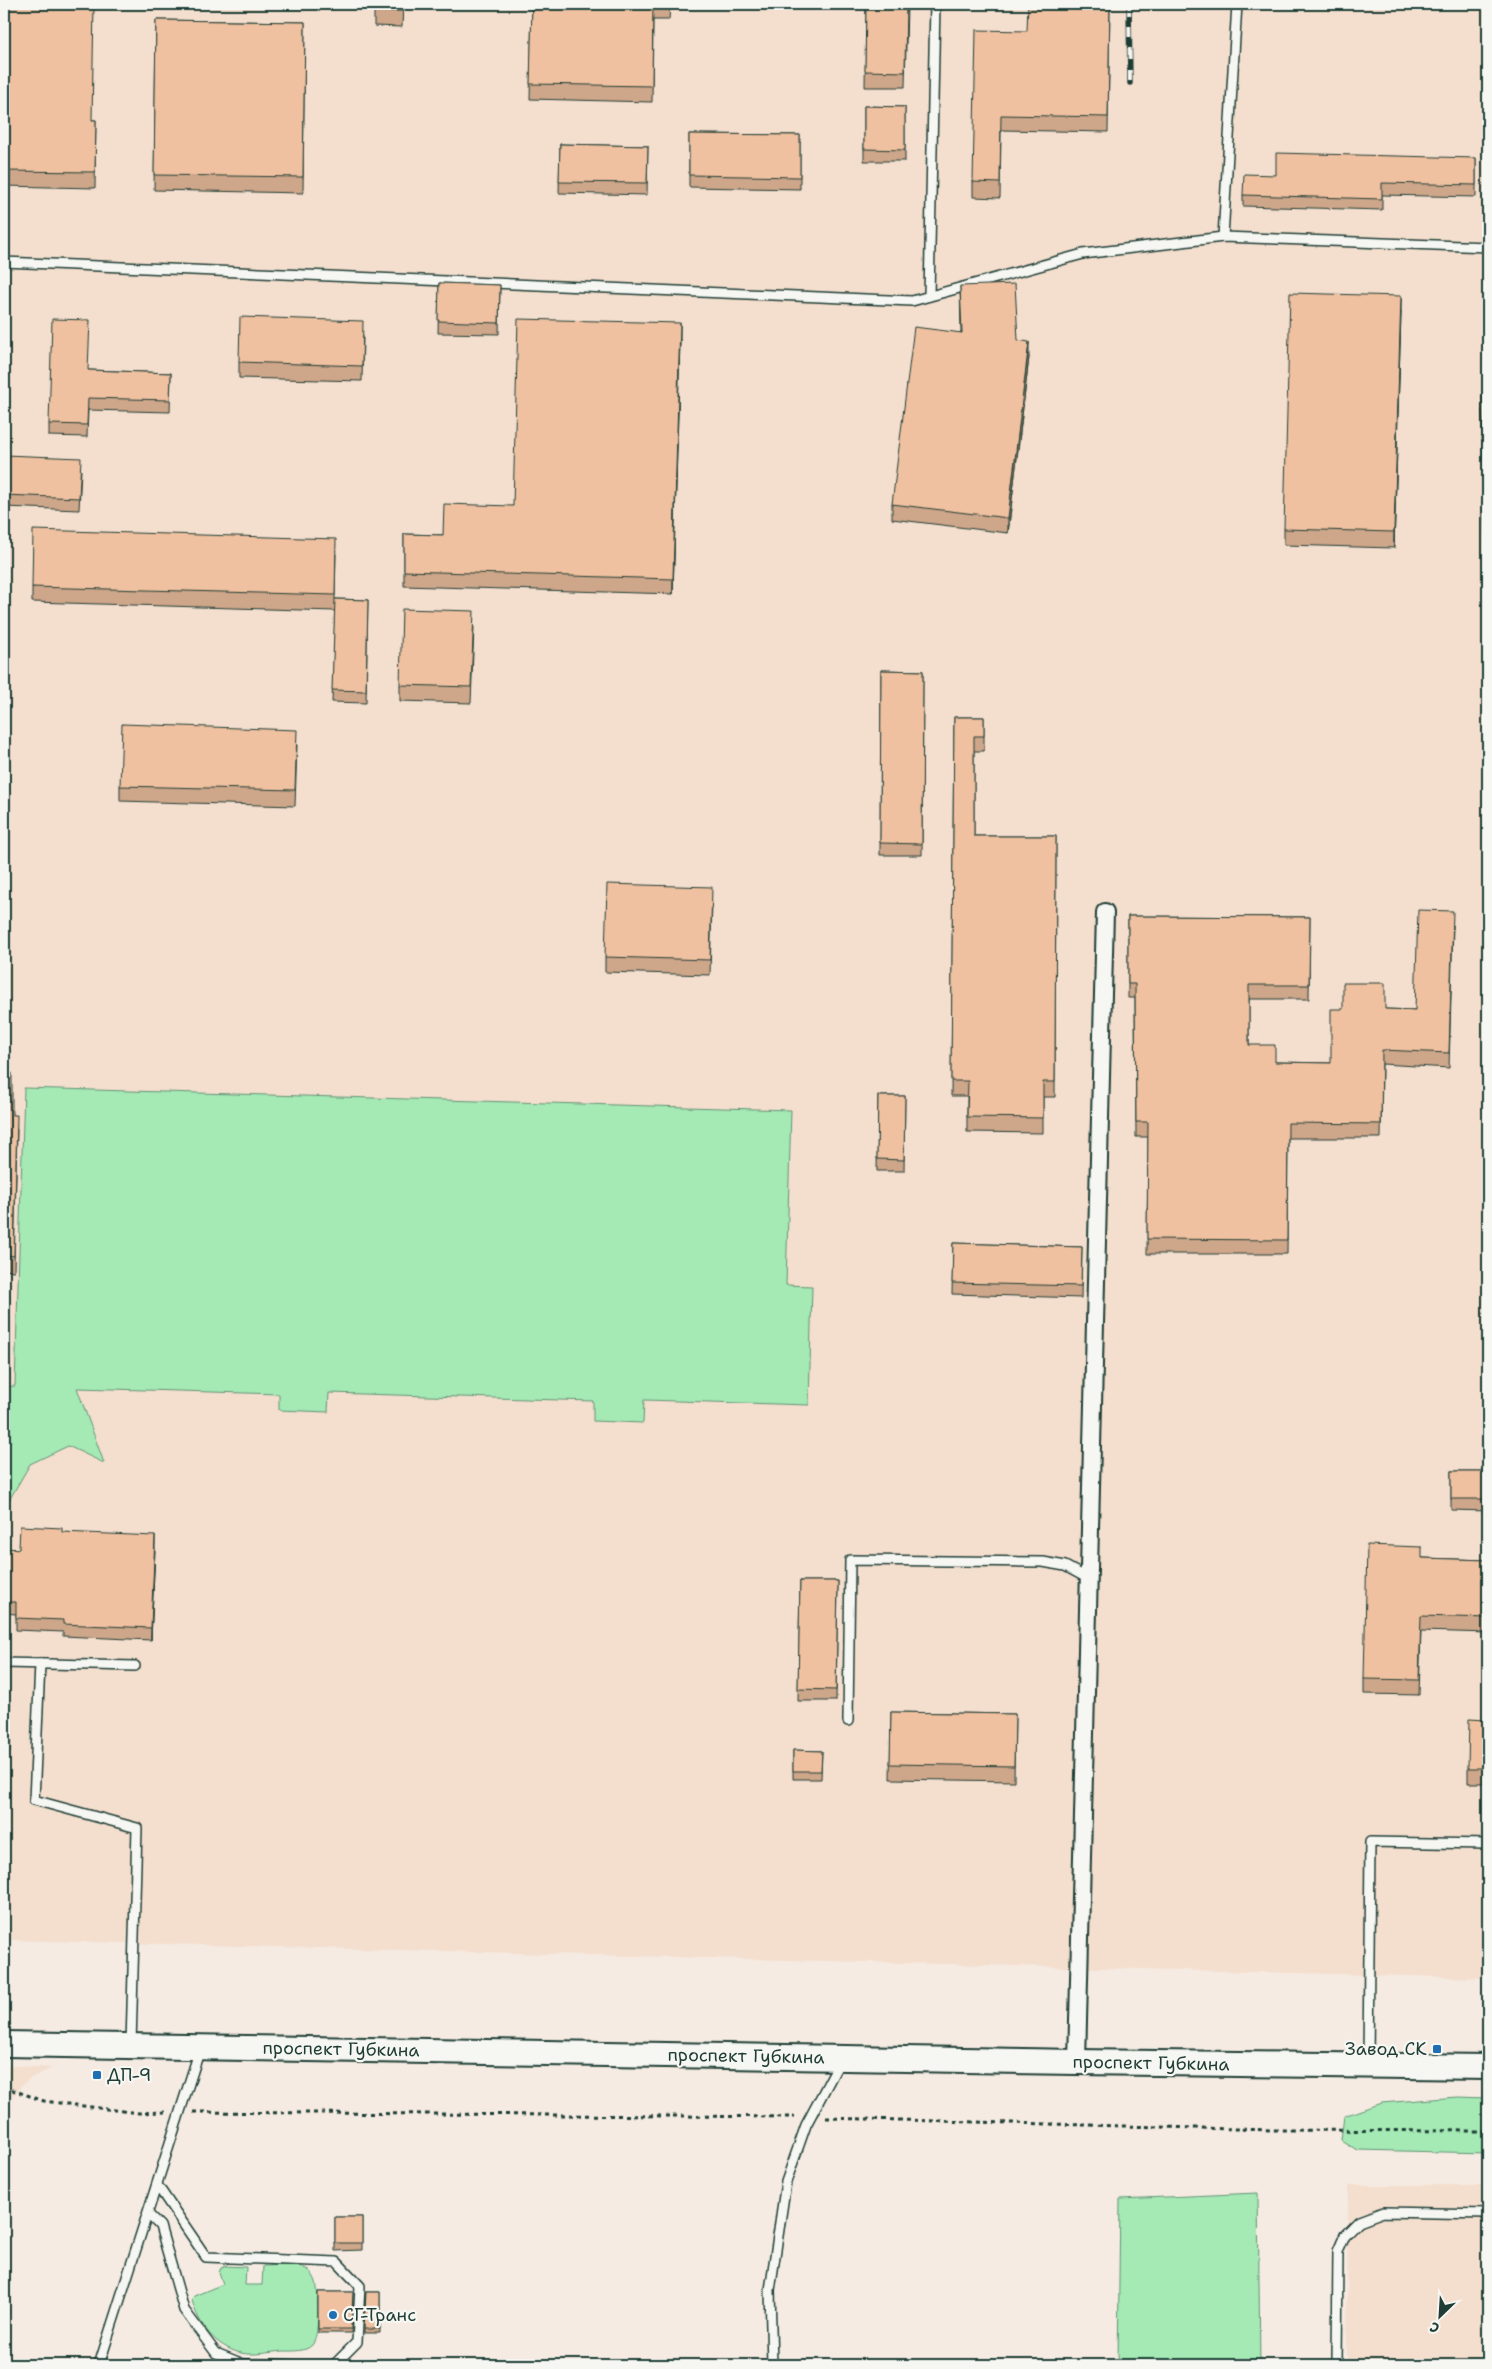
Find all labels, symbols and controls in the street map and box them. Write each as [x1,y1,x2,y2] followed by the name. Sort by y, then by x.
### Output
[262,2036,420,2062] street label: проспект Губкина
[1345,2037,1427,2061] place label: Завод СК
[667,2043,825,2069] street label: проспект Губкина
[1431,2043,1443,2055] marker: Завод СК
[1072,2050,1230,2076] street label: проспект Губкина
[107,2063,151,2087] place label: ДП-9
[91,2069,103,2081] marker: ДП-9
[1414,2292,1464,2342] north arrow
[343,2303,416,2327] place label: СГ-Транс
[327,2309,339,2321] marker: СГ-Транс
[1427,2318,1442,2338] text: С

